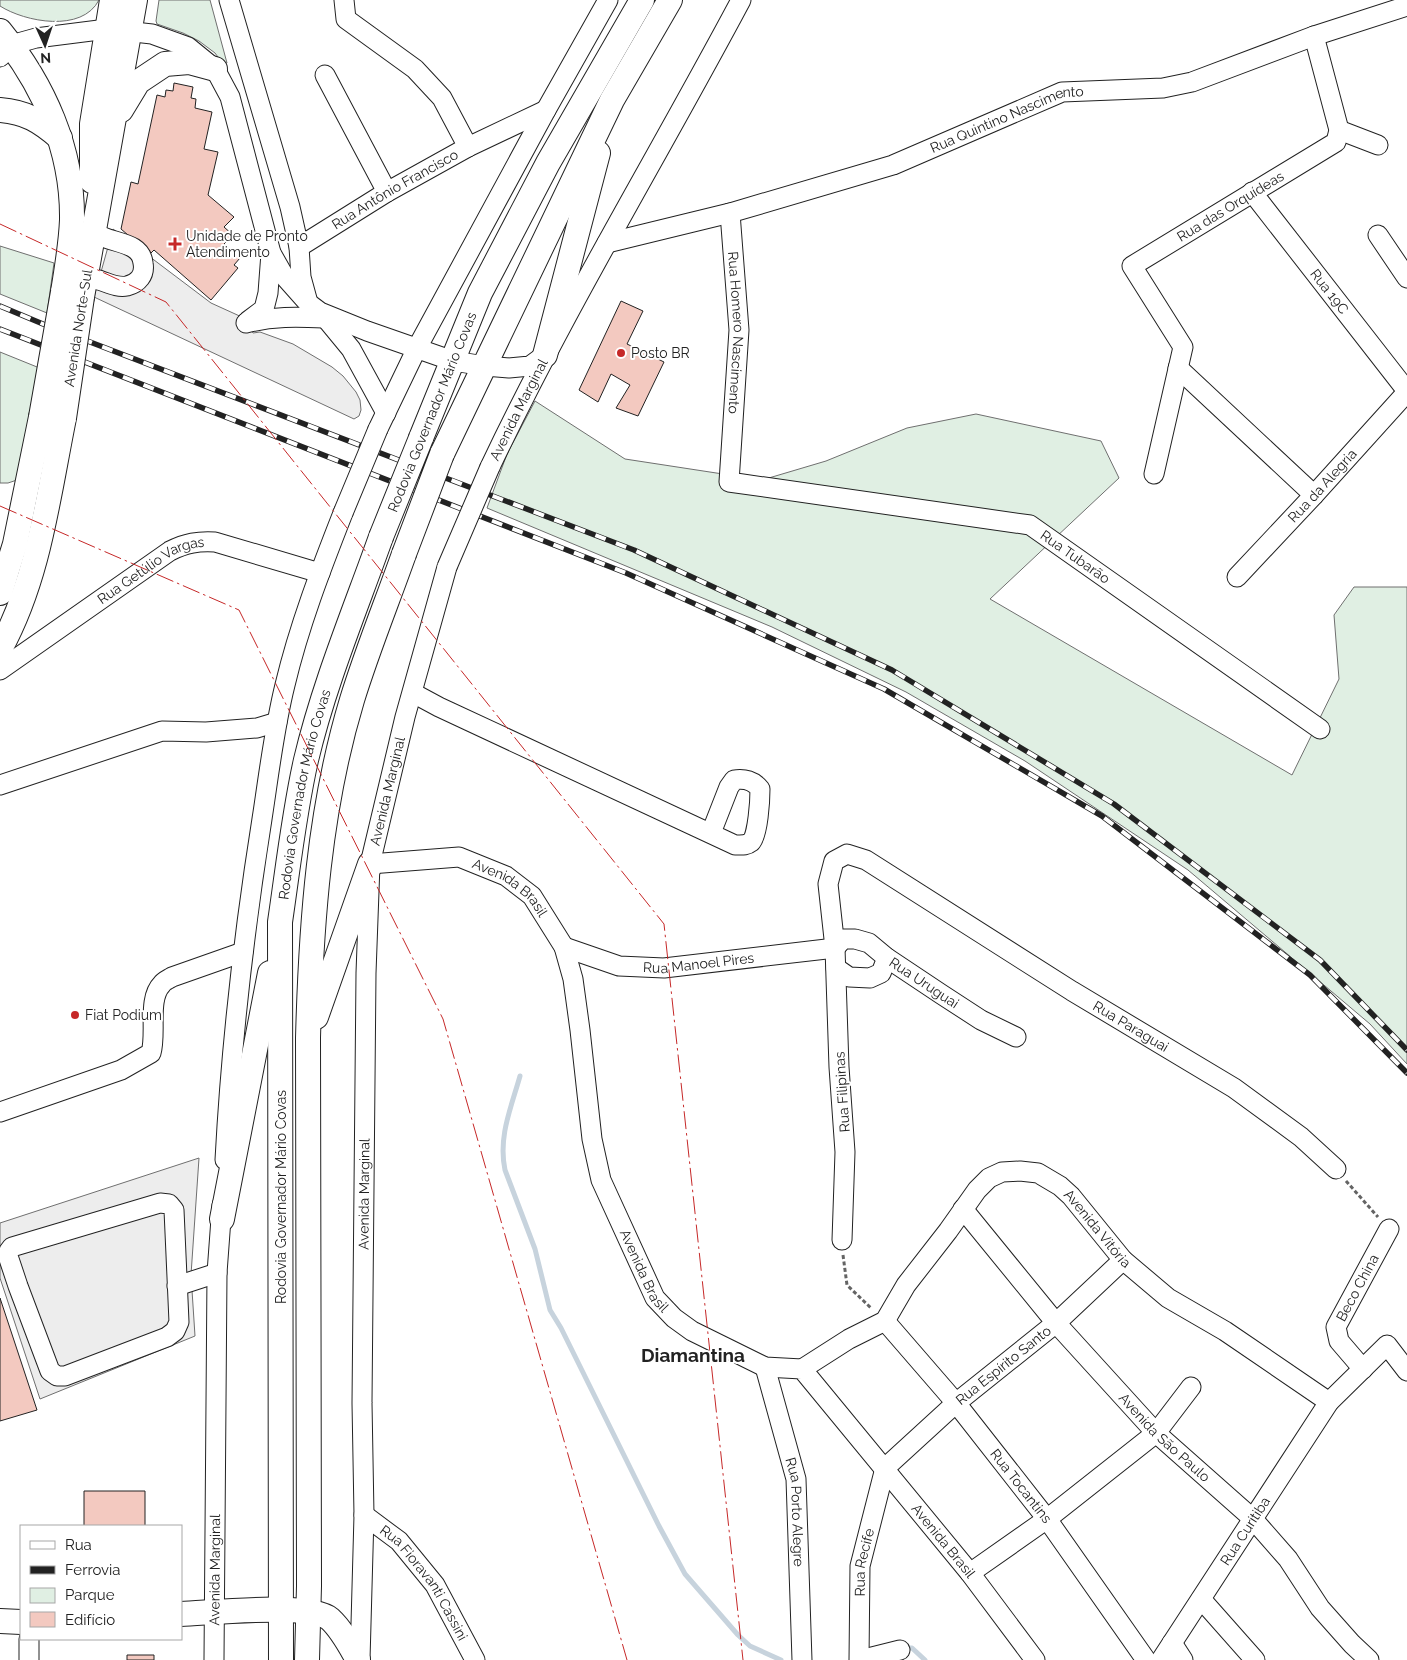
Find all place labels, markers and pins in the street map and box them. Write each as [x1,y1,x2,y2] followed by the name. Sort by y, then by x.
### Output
[186,228,308,260] place label: Unidade de Pronto Atendimento
[168,237,182,251] marker: Unidade de Pronto Atendimento
[631,345,690,361] place label: Posto BR
[615,347,627,359] marker: Posto BR
[85,1007,162,1023] place label: Fiat Podium
[69,1009,81,1021] marker: Fiat Podium

